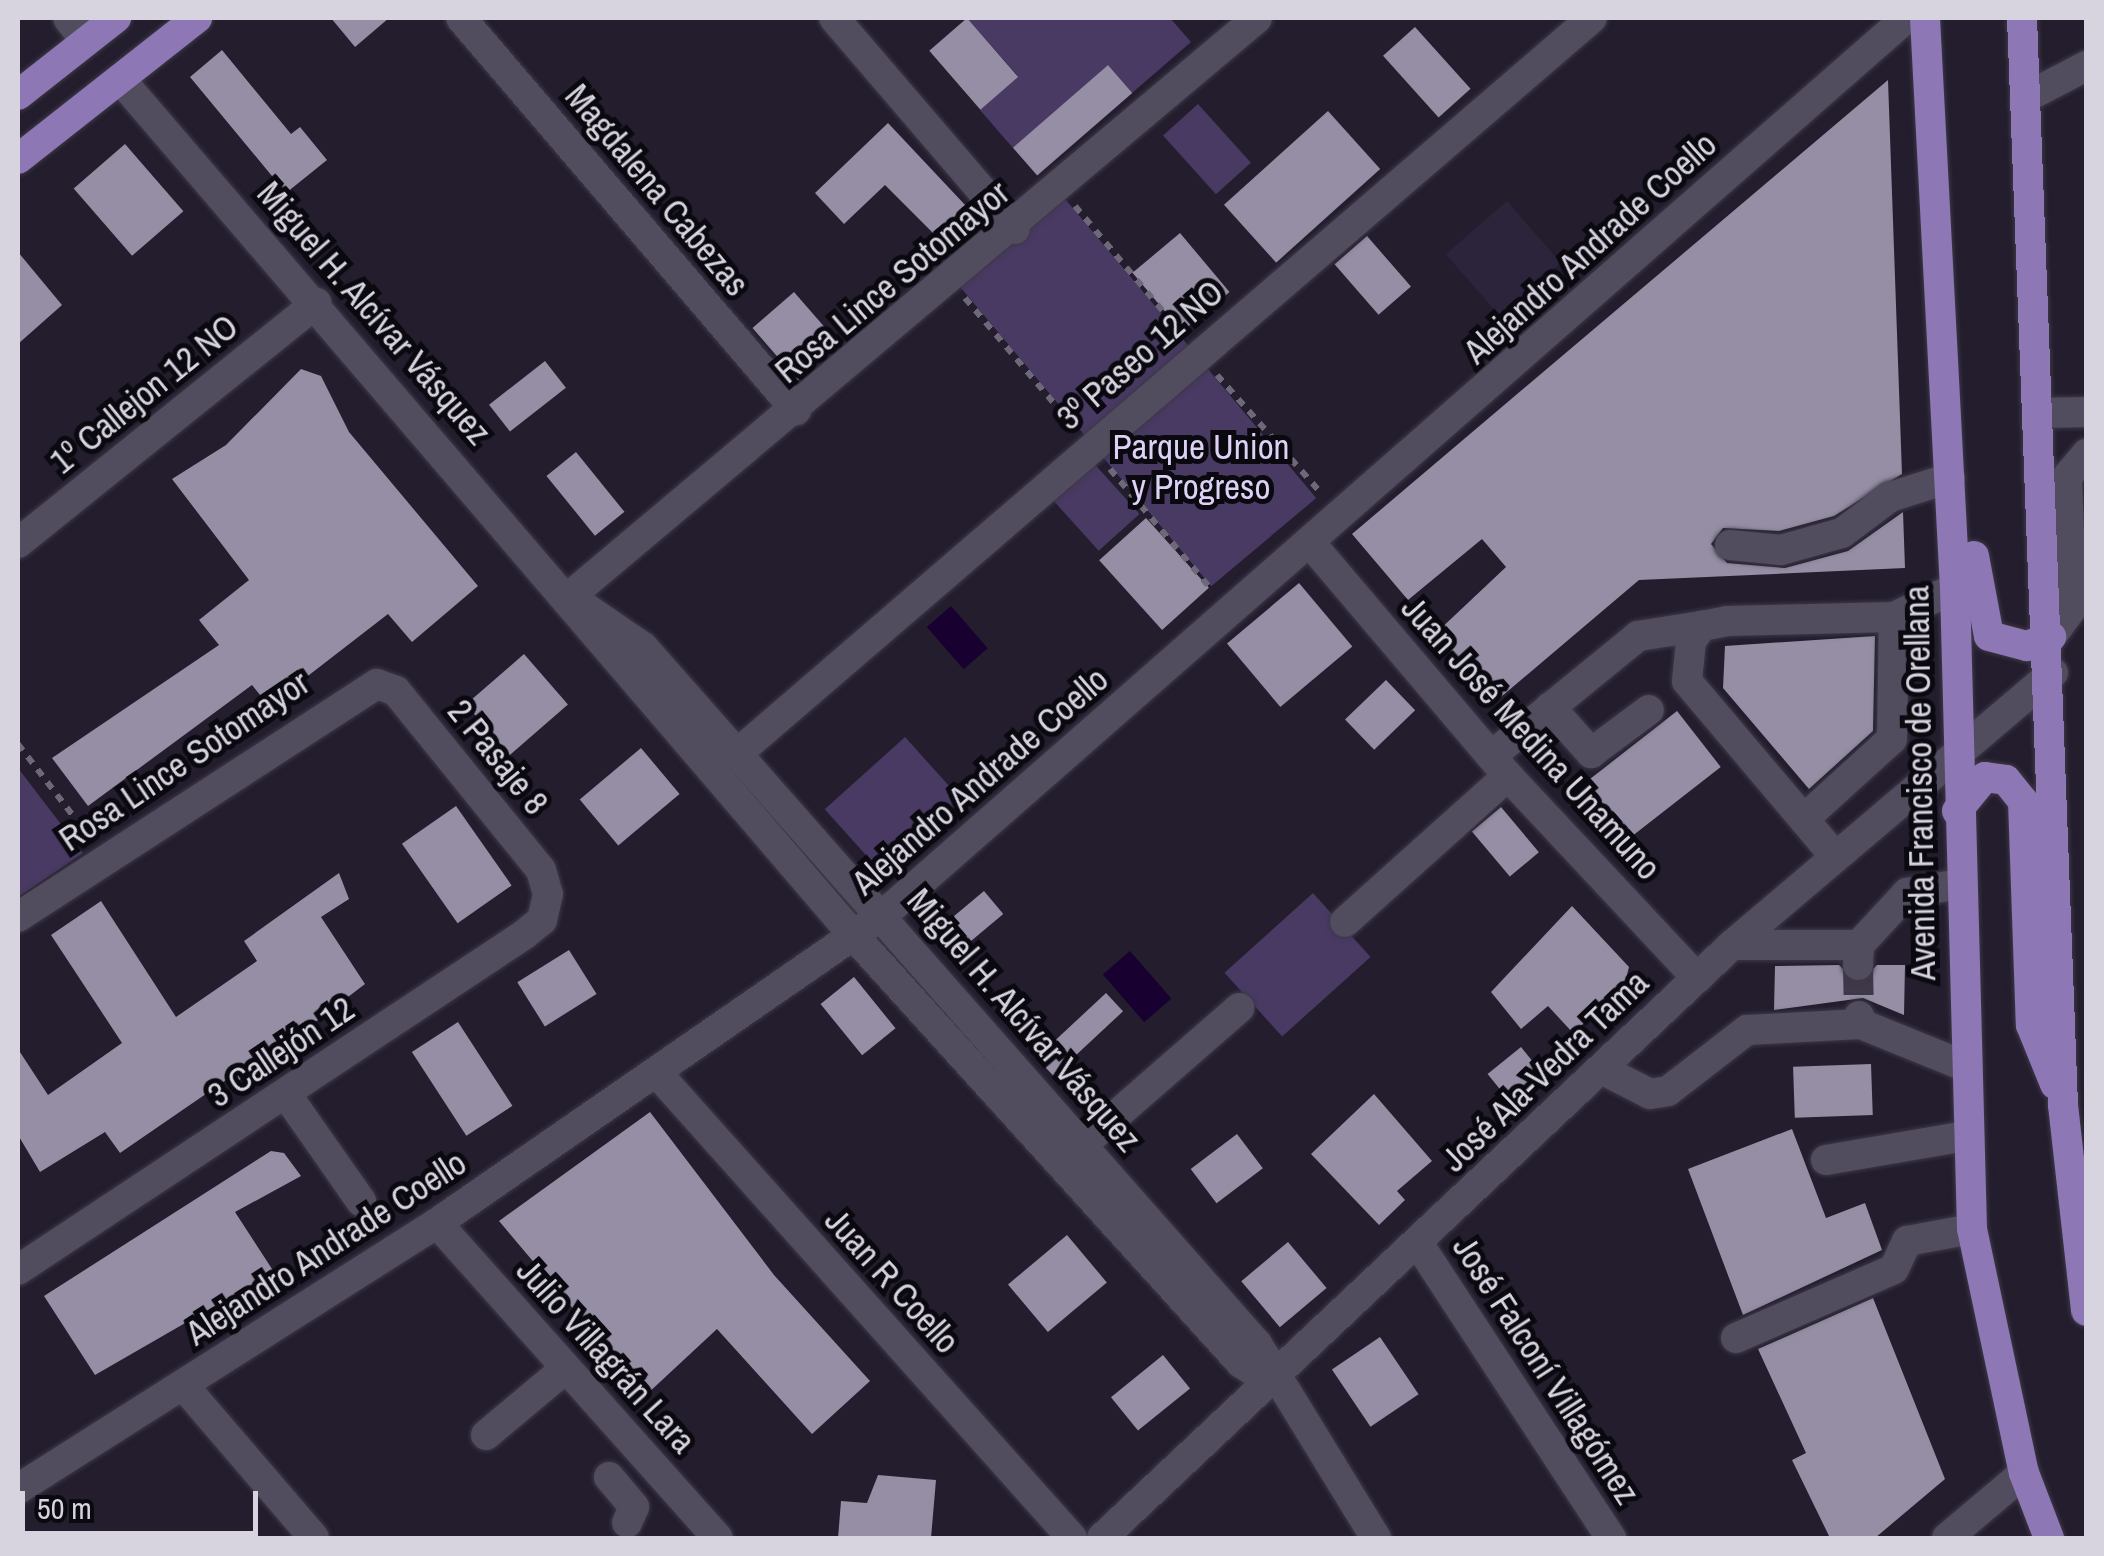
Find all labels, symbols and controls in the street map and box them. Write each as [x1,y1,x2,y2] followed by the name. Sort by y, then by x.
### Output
[556,76,758,304] street label: Magdalena Cabezas
[1454,123,1726,373] street label: Alejandro Andrade Coello
[248,172,500,454] street label: Miguel H. Alcívar Vásquez
[767,172,1017,392] street label: Rosa Lince Sotomayor
[1048,271,1232,439] street label: 3º Paseo 12 NO
[42,306,246,482] street label: 1º Callejon 12 NO
[1112,426,1290,508] park label: Parque Union y Progreso
[1896,585,1944,981] street label: Avenida Francisco de Orellana
[1393,588,1669,888] street label: Juan José Medina Unamuno
[843,658,1117,904] street label: Alejandro Andrade Coello
[51,662,317,860] street label: Rosa Lince Sotomayor
[439,691,557,823] street label: 2 Pasaje 8
[898,879,1150,1161] street label: Miguel H. Alcívar Vásquez
[1432,961,1658,1181] street label: José Ala-Vedra Tama
[200,988,362,1116] street label: 3 Callejón 12
[177,1141,475,1355] street label: Alejandro Andrade Coello
[816,1200,968,1362] street label: Juan R Coello
[1444,1228,1648,1512] street label: José Falconí Villagómez
[508,1250,704,1462] street label: Julio Villagrán Lara
[25,1471,262,1533] scale bar
[37,1488,92,1528] text: 50 m

